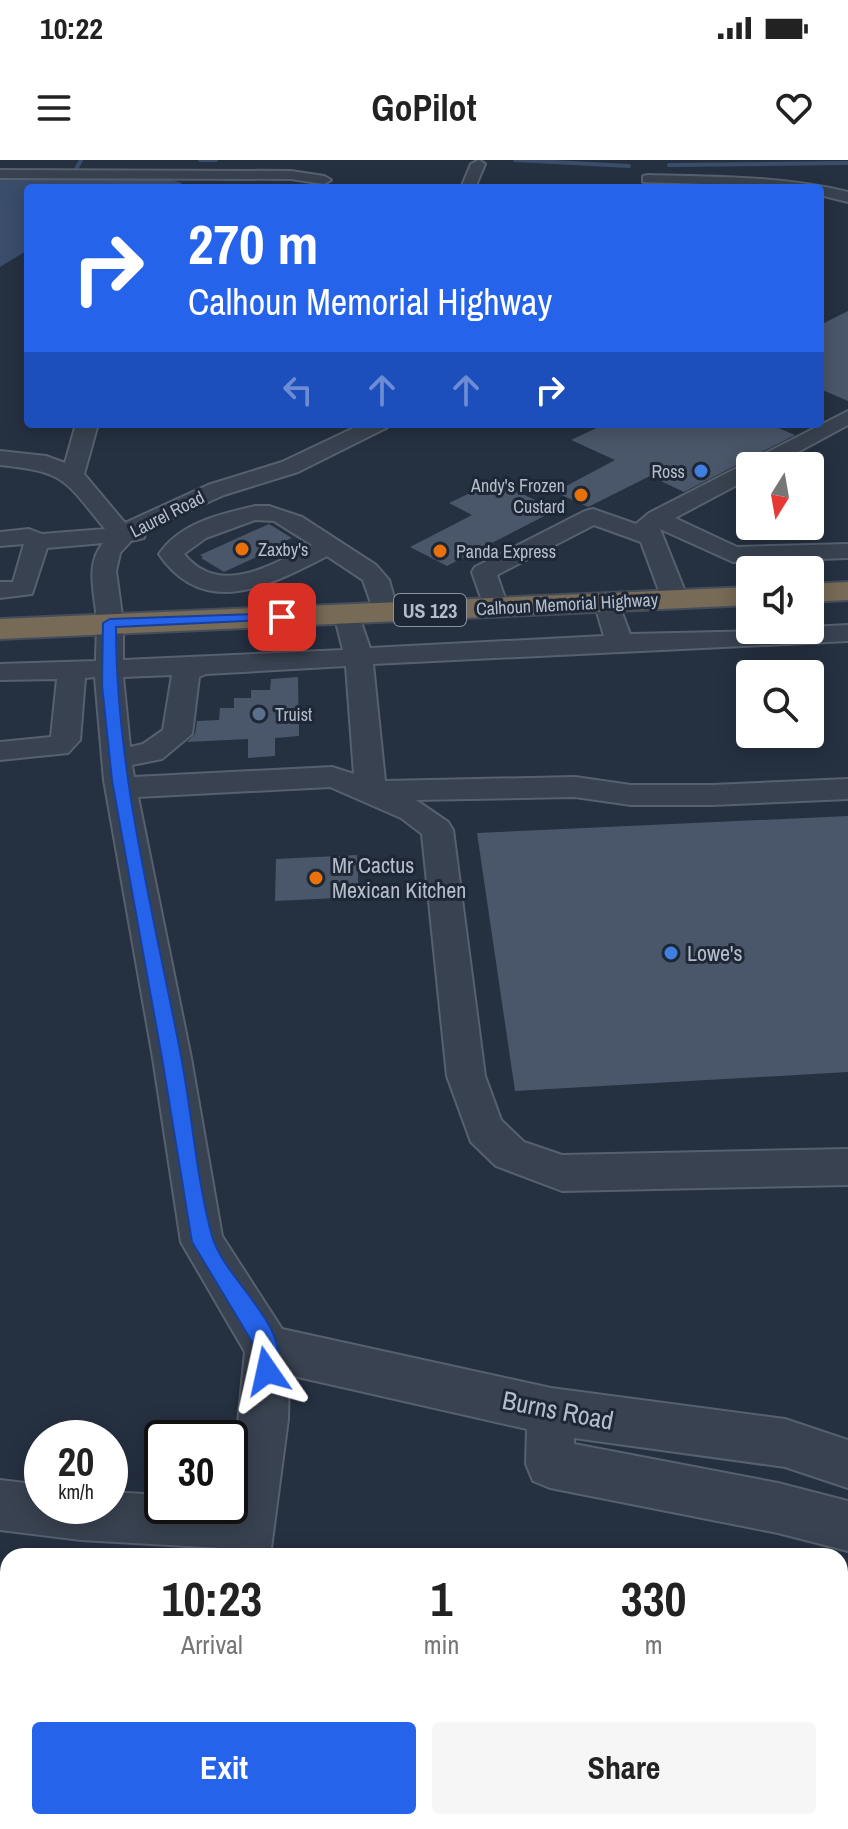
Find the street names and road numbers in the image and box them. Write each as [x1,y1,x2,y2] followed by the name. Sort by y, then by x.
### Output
[126,485,208,543] street label: Laurel Road
[475,587,659,621] street label: Calhoun Memorial Highway
[394,594,466,626] road number: US 123
[499,1382,617,1438] street label: Burns Road

